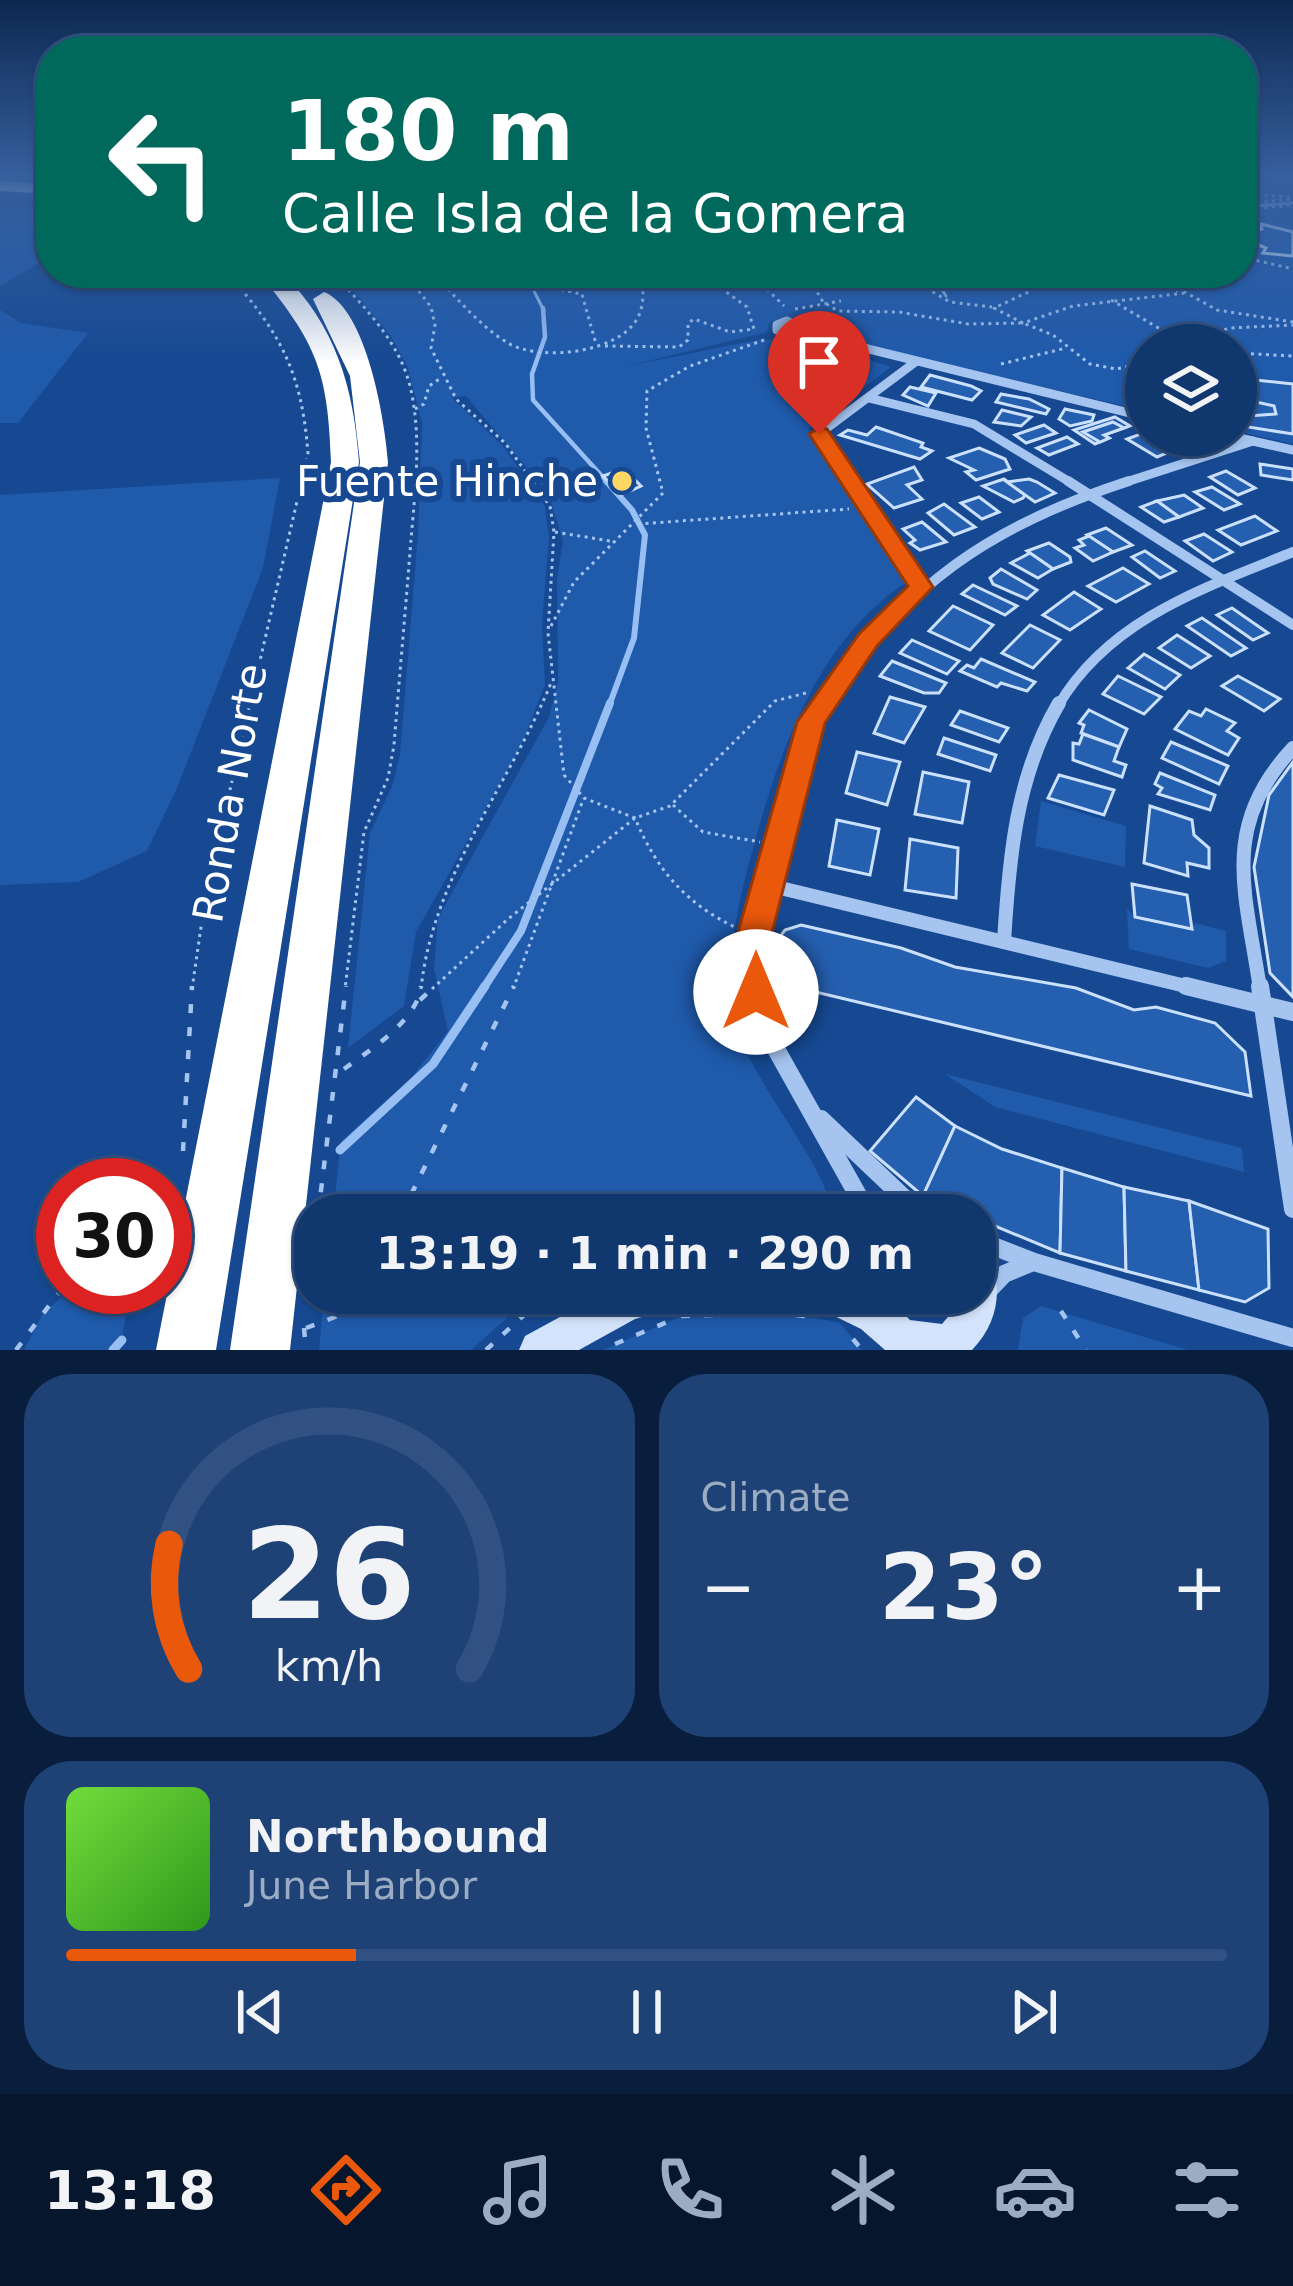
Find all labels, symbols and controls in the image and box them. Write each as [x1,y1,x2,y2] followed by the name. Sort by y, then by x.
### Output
[282,82,574,180] text: 180 m
[84,84,240,240] icon: left
[282,182,908,245] text: Calle Isla de la Gomera
[768,311,870,434] pin
[1125,324,1257,456] map controls
[1125,324,1257,456] button: layers
[786,329,852,395] icon: arrive
[296,457,598,506] place label: Fuente Hinche
[609,468,635,494] marker: Fuente Hinche
[183,660,277,926] street label: Ronda Norte
[693,929,819,1055] position arrow
[36,1158,192,1314] speed limit sign: 30
[376,1227,914,1280] text: 13:19 · 1 min · 290 m
[701,1475,851,1520] text: Climate
[242,1502,416,1647] text: 26
[879,1535,1049,1640] text: 23°
[701,1549,756,1626] text: −
[1172,1549,1227,1626] text: +
[275,1640,383,1690] text: km/h
[246,1810,550,1863] text: Northbound
[246,1863,477,1908] text: June Harbor
[227,1979,293,2045] icon: previous
[614,1979,680,2045] icon: pause
[1001,1979,1067,2045] icon: next
[304,2148,388,2232] icon: directions
[476,2148,560,2232] icon: music
[648,2148,732,2232] icon: phone
[821,2148,905,2232] icon: climate
[993,2148,1077,2232] icon: car
[1165,2148,1249,2232] icon: filters
[44,2159,216,2222] text: 13:18

